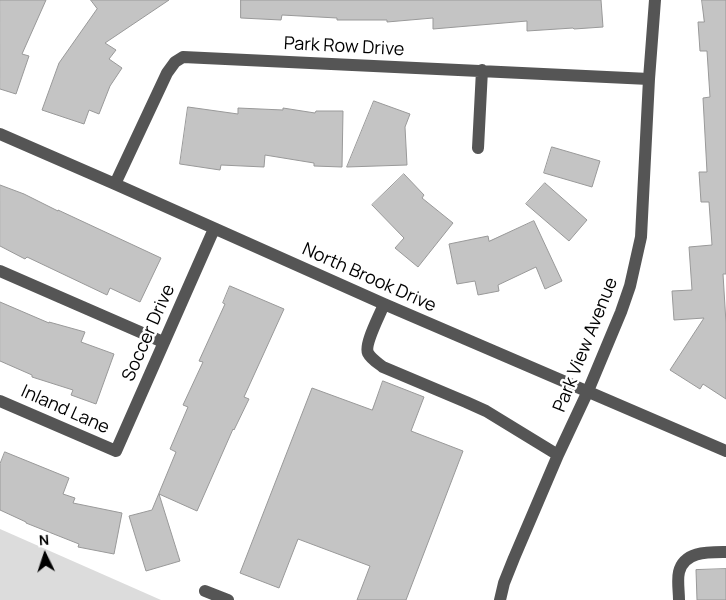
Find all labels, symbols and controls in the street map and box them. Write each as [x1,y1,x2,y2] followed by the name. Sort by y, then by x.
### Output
[283,33,405,61] street label: Park Row Drive
[299,239,439,317] street label: North Brook Drive
[549,274,623,416] street label: Park View Avenue
[118,281,180,385] street label: Soccer Drive
[18,381,112,439] street label: Inland Lane
[20,530,70,580] north arrow
[38,530,50,549] text: N

